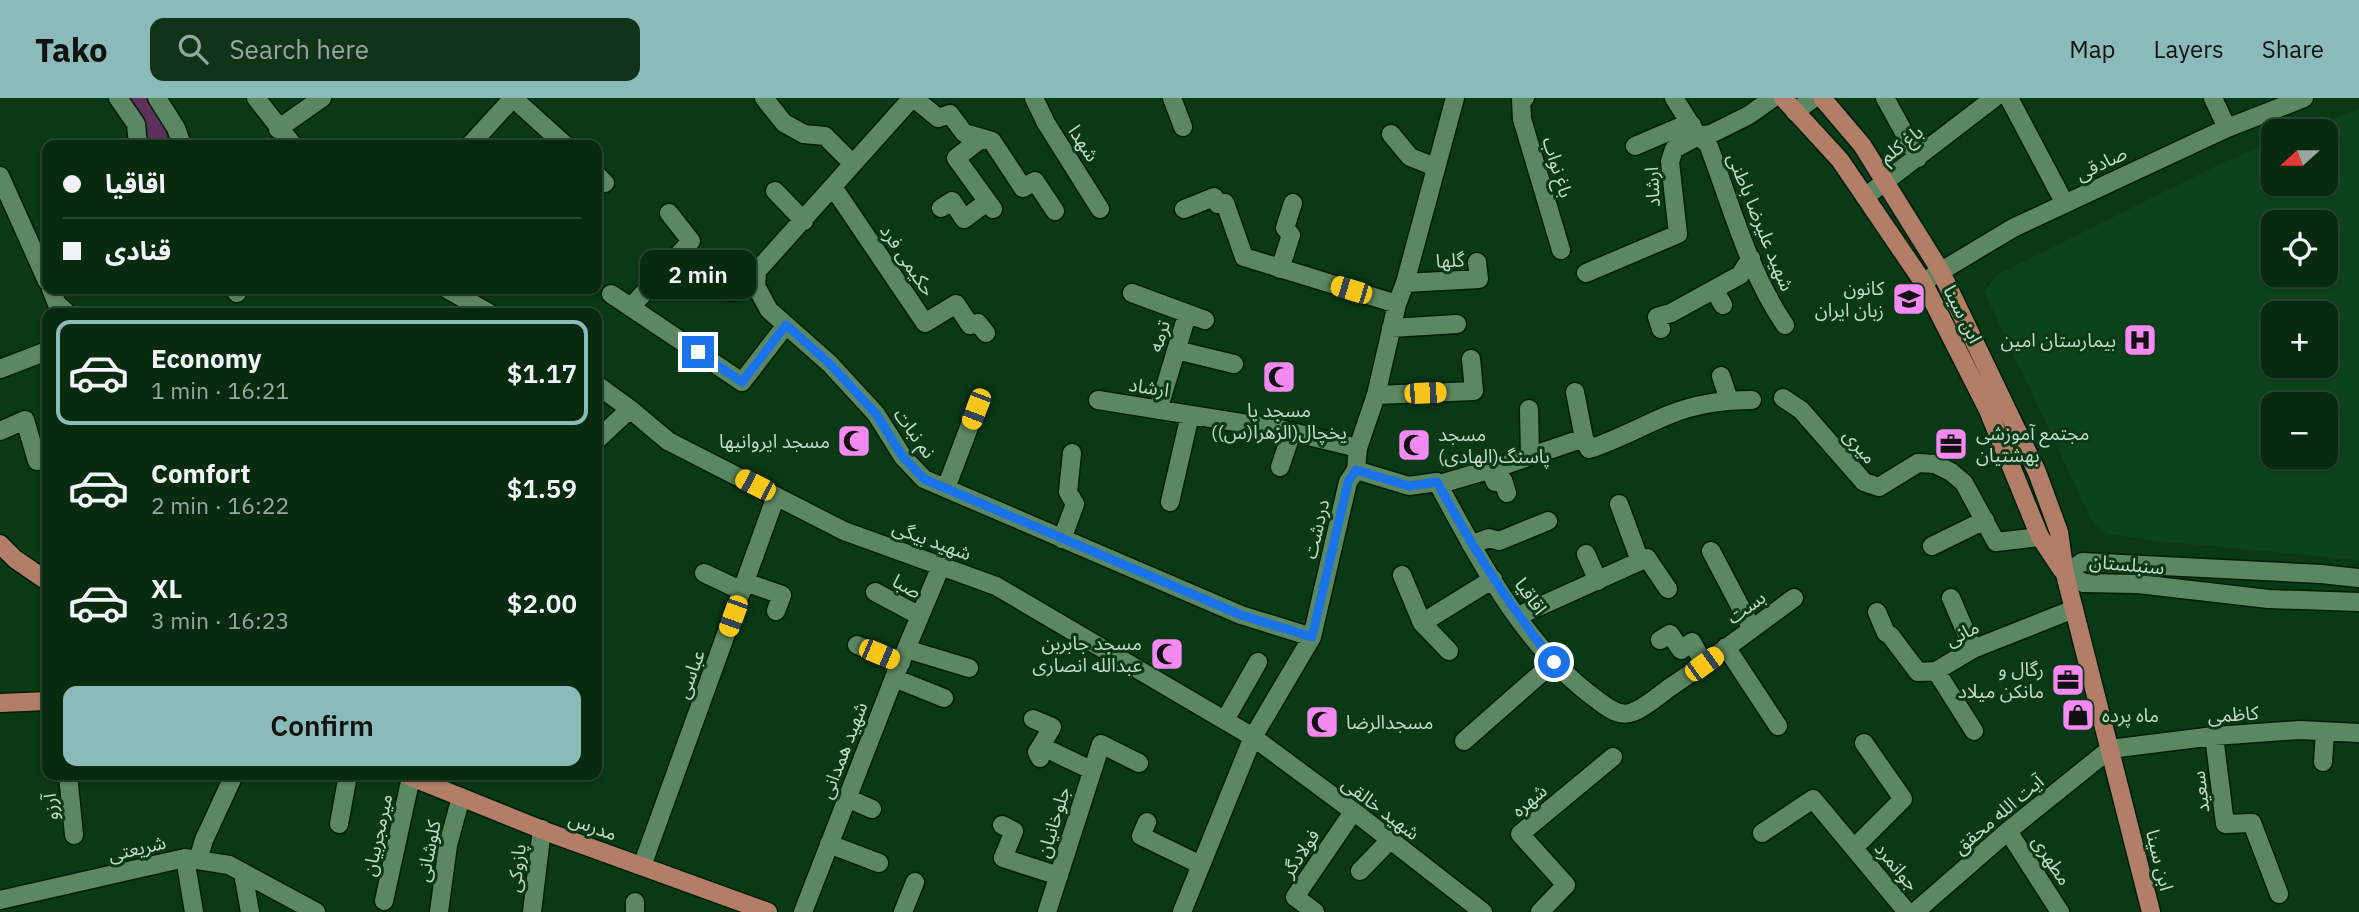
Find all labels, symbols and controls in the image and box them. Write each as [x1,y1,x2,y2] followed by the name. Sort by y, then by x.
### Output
[150,18,640,81] search box
[35,28,108,71] text: Tako
[174,30,212,68] icon: search
[230,32,369,66] text: Search here
[2069,33,2116,65] text: Map
[2154,33,2224,65] text: Layers
[2262,33,2324,65] text: Share
[1874,119,1930,171] street label: باغ کلم
[2261,119,2338,196] north arrow
[2261,119,2338,469] map controls
[1063,120,1105,166] street label: شهدا
[1536,134,1579,201] street label: باغ نواب
[2071,140,2131,186] street label: صادقی
[1722,150,1800,294] street label: شهید علیرضا باطنی
[105,166,166,200] text: اقاقیا
[1639,166,1665,208] street label: ارشاد
[2261,210,2338,287] button: locate
[875,219,941,301] street label: حکیمی فرد
[105,233,171,267] text: قنادی
[1435,247,1466,273] street label: گلها
[640,250,756,300] callout: 2 min
[668,259,728,289] text: 2 min
[1328,274,1375,306] car
[1815,276,1885,322] place label: کانون زبان ایران
[1890,280,1928,318] school or university icon: کانون زبان ایران
[1938,281,1988,347] street label: ابن سینا
[2261,301,2338,378] button: +
[1143,317,1175,355] street label: ترمه
[2121,321,2159,359] hospital icon: بیمارستان امین
[2000,328,2116,352] place label: بیمارستان امین
[682,336,714,368] route end
[67,341,130,404] icon: car
[151,341,262,375] text: Economy
[507,356,577,390] text: $1.17
[1260,358,1298,396] mosque icon: مسجد پا یخچال(الزهرا(س))
[1127,372,1171,402] street label: ارشاد
[151,375,289,405] text: 1 min · 16:21
[1404,382,1447,404] car
[959,386,994,432] car
[2261,392,2338,469] button: −
[1211,398,1347,445] place label: مسجد پا یخچال(الزهرا(س))
[886,403,941,465] street label: نم نبات
[1976,421,2089,467] place label: مجتمع آموزشی بهشتیان
[835,422,873,460] mosque icon: مسجد ایروانیها
[1438,422,1550,469] place label: مسجد پاسنگ(الهادی)
[1838,423,1882,469] street label: میری
[1932,425,1970,463] office icon: مجتمع آموزشی بهشتیان
[1395,426,1433,464] mosque icon: مسجد پاسنگ(الهادی)
[719,429,830,453] place label: مسجد ایروانیها
[67,456,130,519] icon: car
[151,456,250,490] text: Comfort
[732,466,779,504] car
[507,471,577,505] text: $1.59
[151,490,289,520] text: 2 min · 16:22
[1298,497,1334,561] street label: دردشت
[889,515,975,565] street label: شهید بیگی
[2088,549,2166,579] street label: سنبلستان
[888,568,926,604] street label: صبا
[67,571,130,634] icon: car
[151,571,182,605] text: XL
[1510,573,1552,619] street label: اقاقیا
[1722,585,1770,629] street label: بست
[507,586,577,620] text: $2.00
[716,593,751,639] car
[151,605,289,635] text: 3 min · 16:23
[1941,614,1983,652] street label: مانی
[1032,631,1142,677] place label: مسجد جابربن عبدالله انصاری
[1148,635,1186,673] mosque icon: مسجد جابربن عبدالله انصاری
[856,636,903,672] car
[1681,643,1728,685] car
[670,646,710,702] street label: عباسی
[1538,646,1570,678] route start
[1958,657,2044,703] place label: رگال و مانکن میلاد
[2049,661,2087,699] office icon: رگال و مانکن میلاد
[63,686,581,766] button: Confirm
[2059,696,2097,734] shop icon: ماه پرده
[814,698,872,802] street label: شهید همدانی
[2207,700,2261,728] street label: کاظمی
[1303,703,1341,741] mosque icon: مسجدالرضا
[2102,703,2159,728] place label: ماه پرده
[1346,710,1433,734] place label: مسجدالرضا
[1948,768,2049,859] street label: آیت الله محقق
[2186,770,2214,814] street label: سعید
[1337,771,1425,845] street label: شهید خالقی
[1506,778,1552,822] street label: شهره
[1031,783,1075,861] street label: جلوخانیان
[37,791,63,822] street label: آرزو
[357,792,397,878] street label: میرمجربیان
[566,806,620,846] street label: مدرس
[410,817,446,884] street label: کلوشانی
[1275,824,1325,882] street label: فولادگر
[2141,827,2179,893] street label: ابن سینا
[106,830,168,866] street label: شریعتی
[2027,830,2077,890] street label: مطهری
[1870,837,1924,895] street label: جوانمرد
[501,842,532,894] street label: پازوکی

